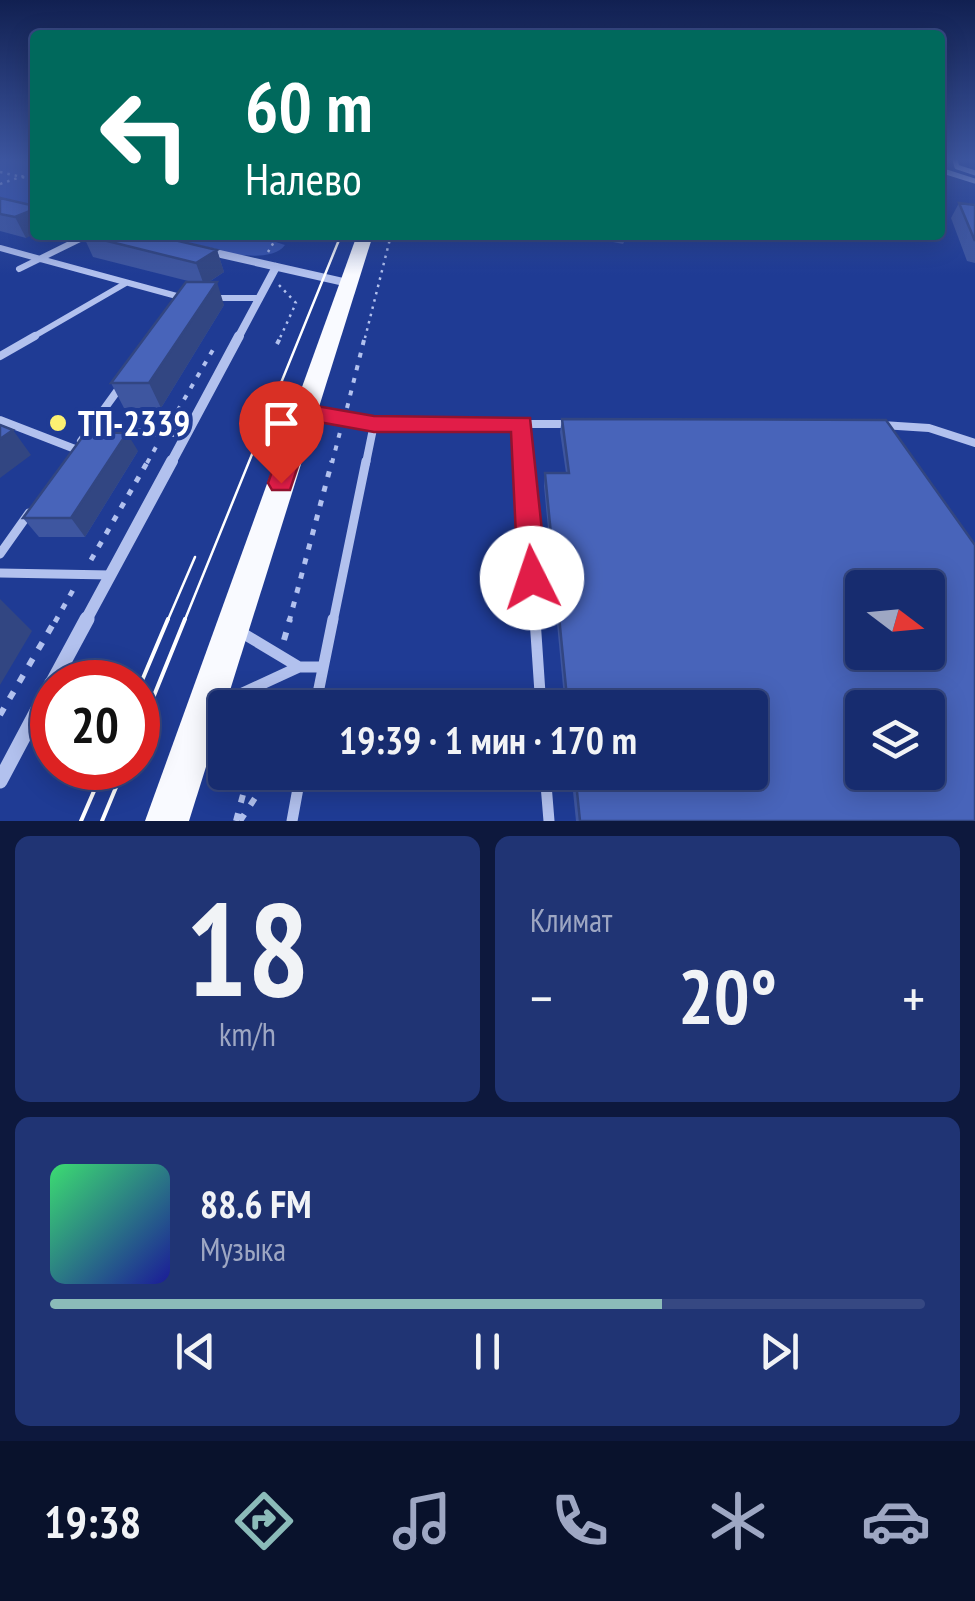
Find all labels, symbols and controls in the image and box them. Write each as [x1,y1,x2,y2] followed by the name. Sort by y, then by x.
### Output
[245,61,373,151] text: 60 m
[80,70,210,200] icon: left
[245,149,362,207] text: Налево
[239,381,324,484] pin
[254,396,309,451] icon: arrive
[78,400,190,446] place label: ТП-2339
[47,412,69,434] marker: ТП-2339
[480,526,584,630] position arrow
[845,570,945,670] north arrow
[845,570,945,790] map controls
[30,660,160,790] speed limit sign: 20
[845,690,945,790] button: layers
[339,715,637,764] text: 19:39 · 1 мин · 170 m
[185,864,310,1032] text: 18
[530,899,612,941] text: Климат
[678,948,777,1045] text: 20°
[530,962,553,1033] text: −
[902,962,925,1033] text: +
[219,1013,276,1055] text: km/h
[200,1179,312,1228] text: 88.6 FM
[200,1228,286,1270] text: Музыка
[168,1324,223,1379] icon: previous
[460,1324,515,1379] icon: pause
[752,1324,807,1379] icon: next
[229,1486,299,1556] icon: directions
[387,1486,457,1556] icon: music
[545,1486,615,1556] icon: phone
[703,1486,773,1556] icon: climate
[861,1486,931,1556] icon: car
[44,1492,141,1550] text: 19:38

